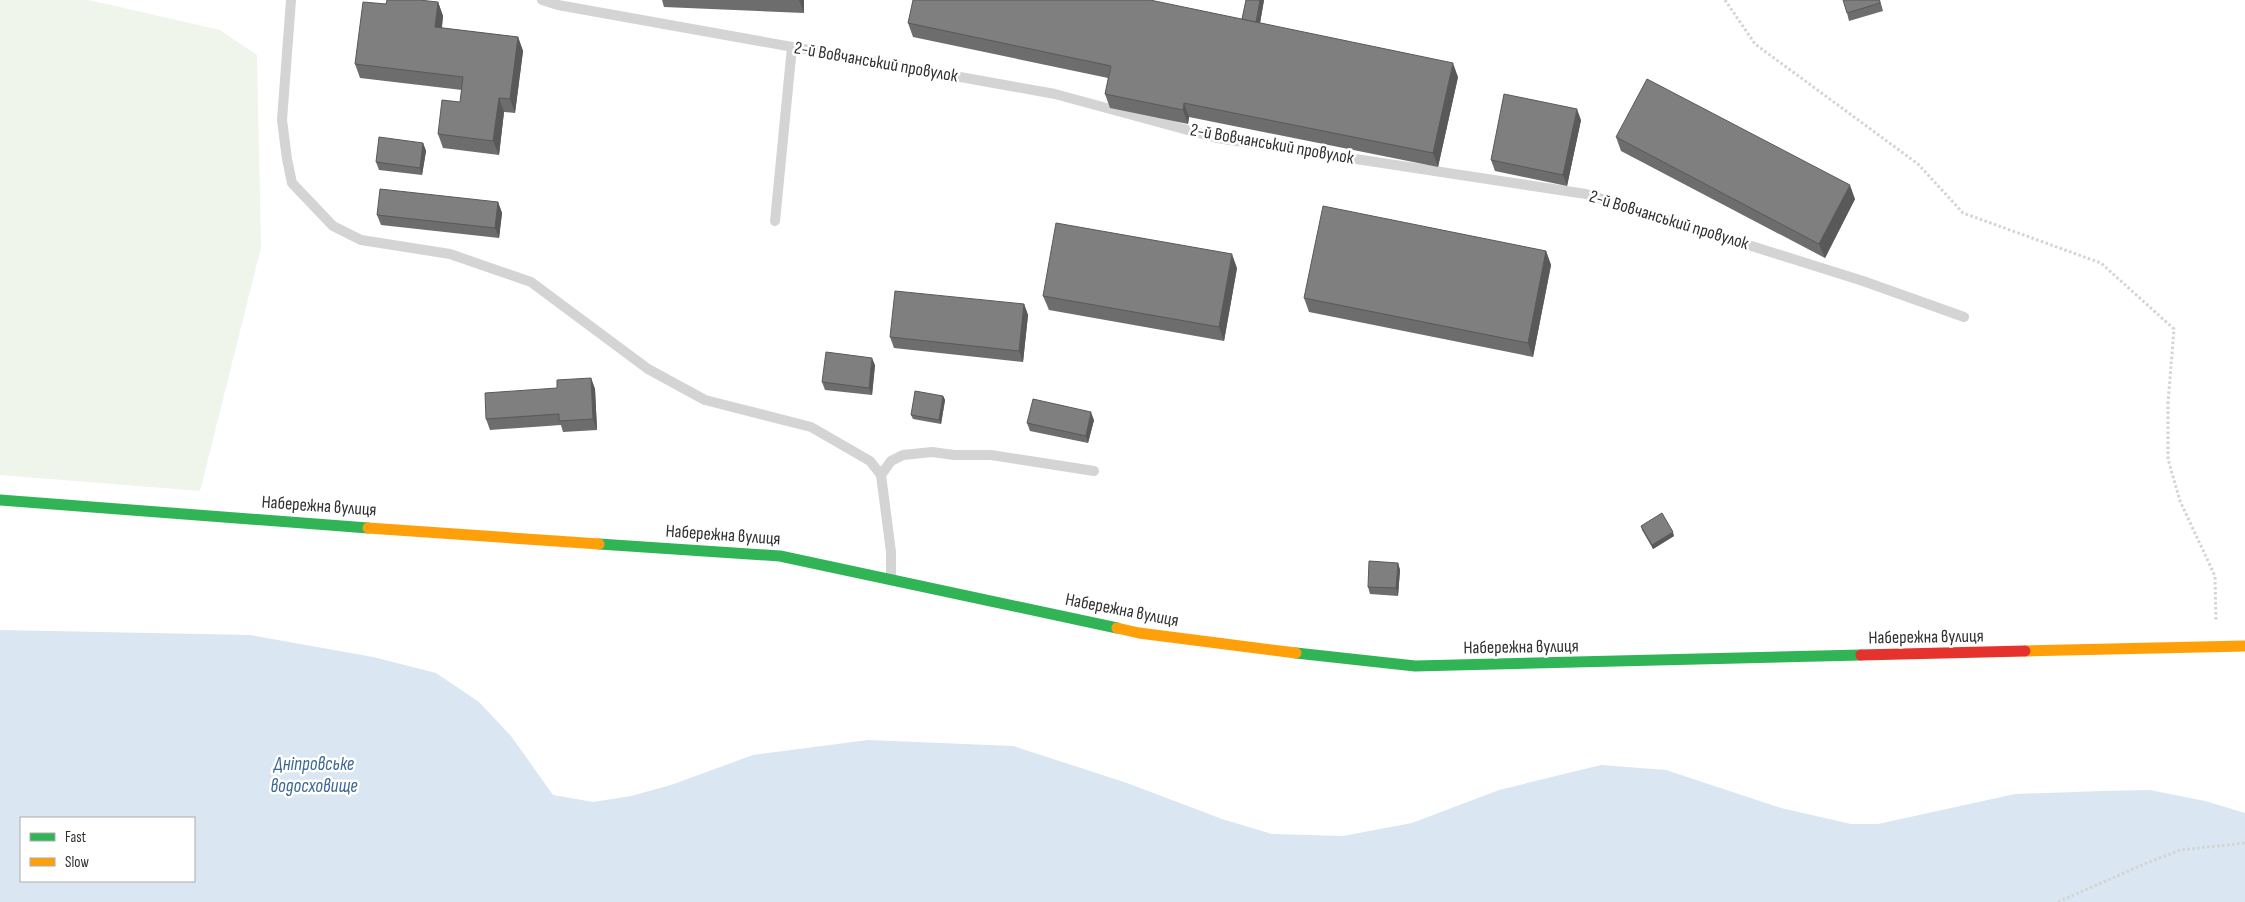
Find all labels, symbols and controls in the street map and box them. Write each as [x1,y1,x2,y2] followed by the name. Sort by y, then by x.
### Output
[793,37,960,87] street label: 2-й Вовчанський провулок
[1189,119,1356,169] street label: 2-й Вовчанський провулок
[1587,186,1751,254] street label: 2-й Вовчанський провулок
[261,492,377,520] street label: Набережна вулиця
[665,521,781,549] street label: Набережна вулиця
[1063,589,1181,631] street label: Набережна вулиця
[1868,625,1984,649] street label: Набережна вулиця
[1463,635,1579,659] street label: Набережна вулиця
[270,753,358,798] water label: Дніпровське водосховище
[20,817,195,882] legend
[65,828,87,847] text: Fast
[65,853,89,872] text: Slow

